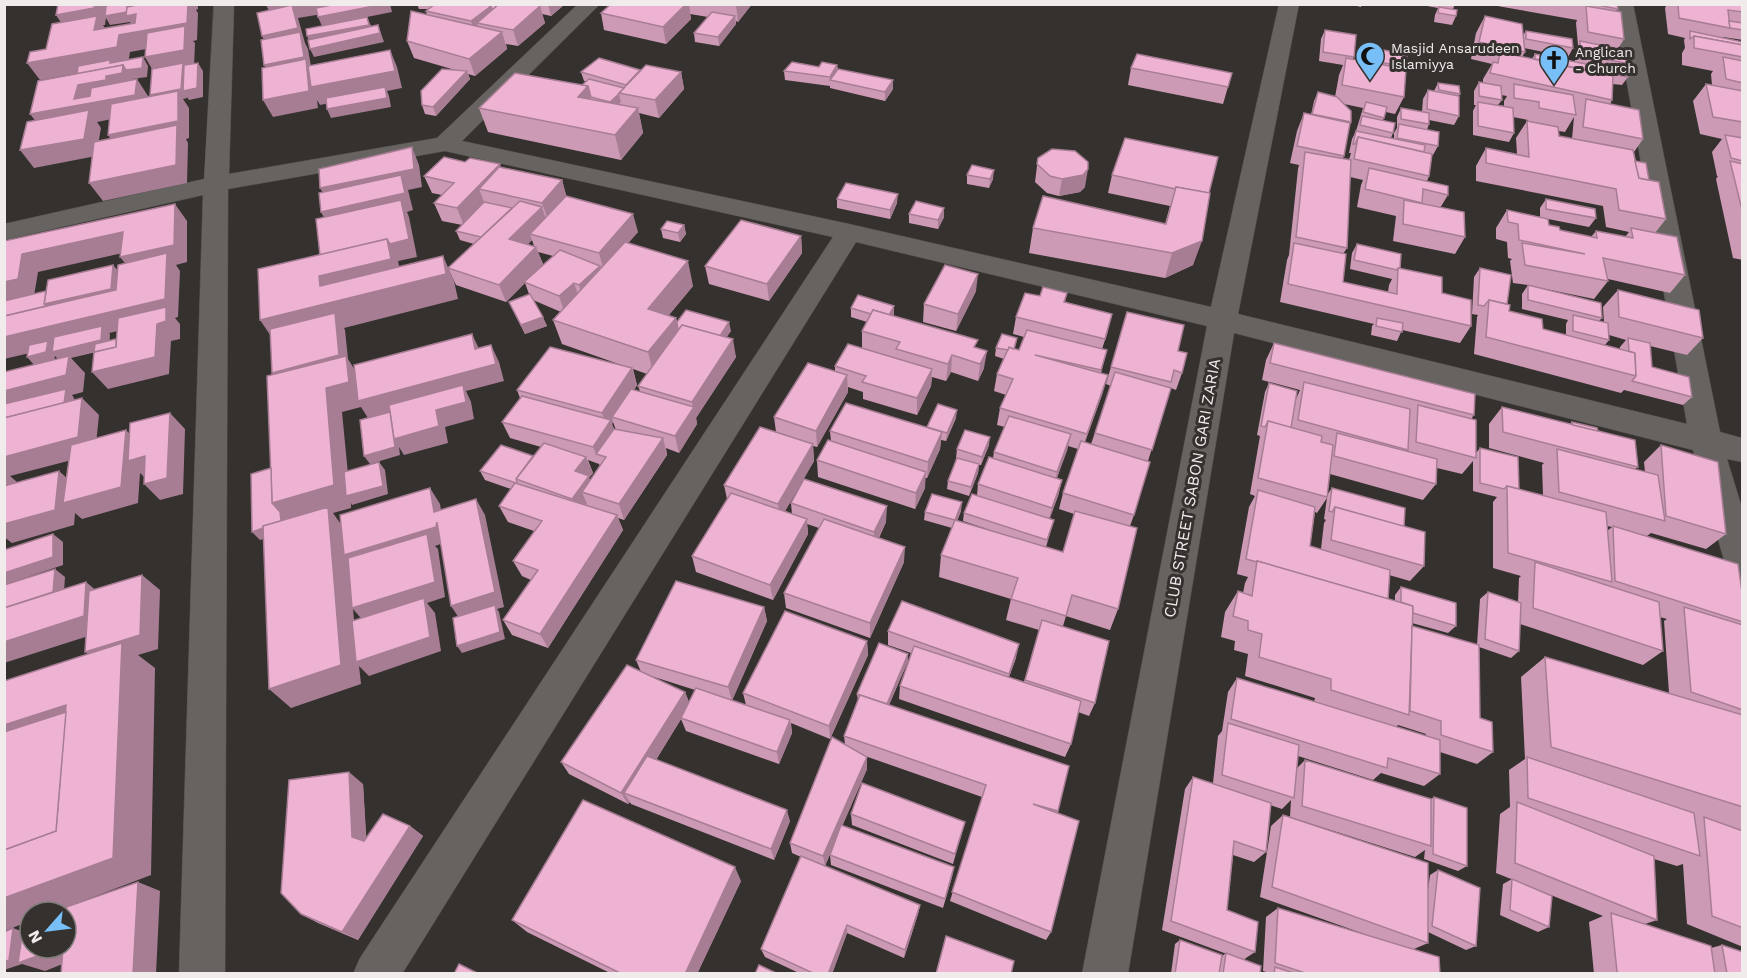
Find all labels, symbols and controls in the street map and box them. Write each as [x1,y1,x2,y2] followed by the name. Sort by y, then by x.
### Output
[1354,40,1386,82] mosque icon: Masjid Ansarudeen Islamiyya
[1391,40,1520,72] place label: Masjid Ansarudeen Islamiyya
[1538,44,1570,86] church icon: Anglican - Church
[1575,44,1636,76] place label: Anglican - Church
[1160,357,1224,619] street label: CLUB STREET SABON GARI ZARIA
[18,900,78,960] north arrow
[24,927,46,947] text: N

